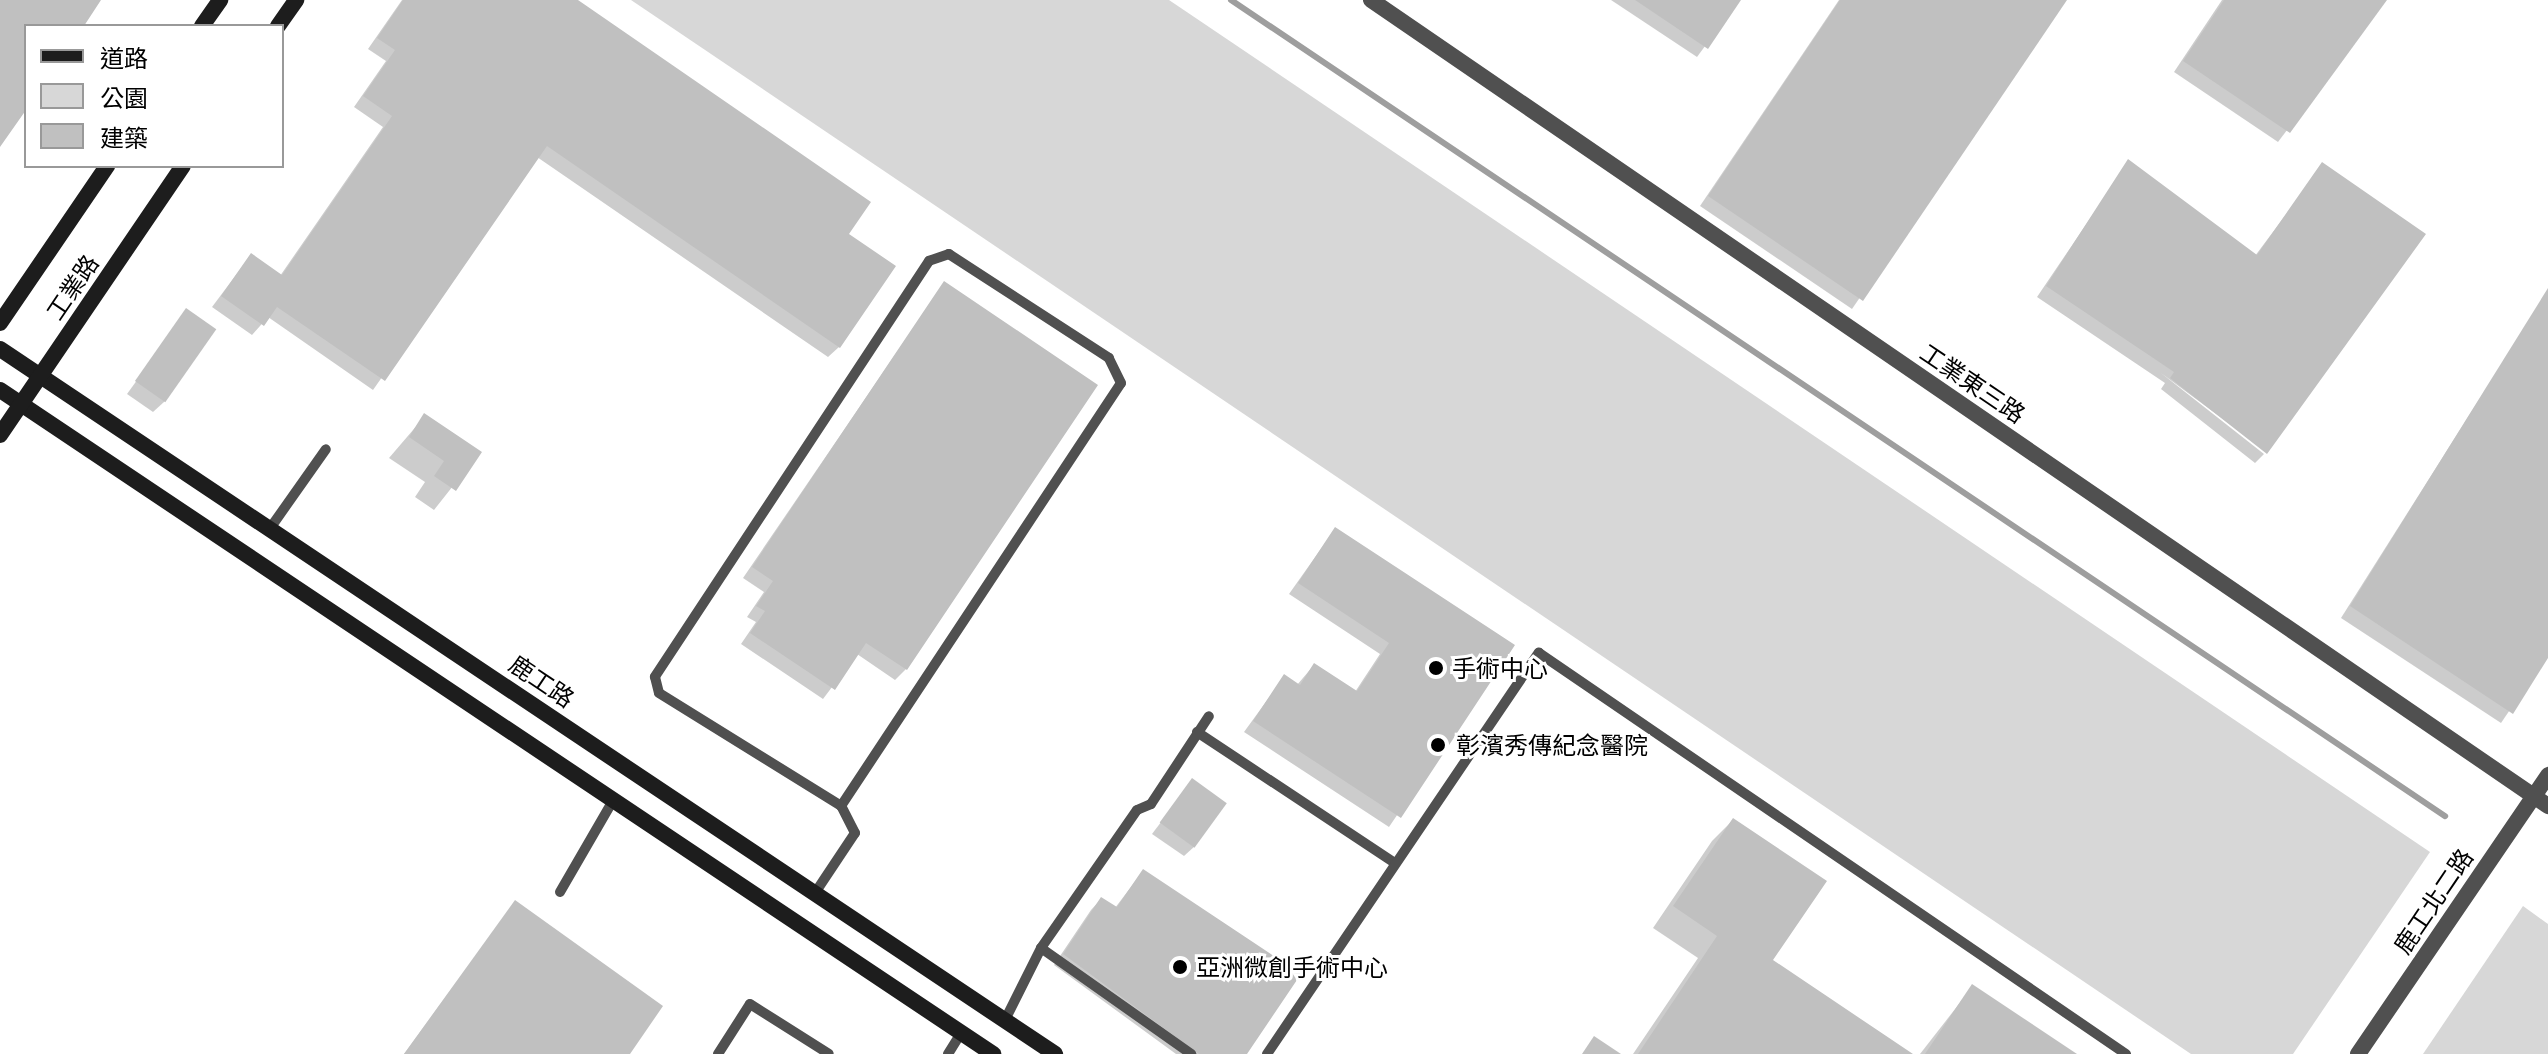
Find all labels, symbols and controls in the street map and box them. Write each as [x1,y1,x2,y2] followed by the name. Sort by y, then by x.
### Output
[24,24,284,168] legend
[100,43,148,72] text: 道路
[100,83,148,112] text: 公園
[100,123,148,152] text: 建築
[40,249,104,325] street label: 工業路
[1915,338,2031,428] street label: 工業東三路
[504,649,580,713] street label: 鹿工路
[1452,654,1548,682] place label: 手術中心
[1427,659,1445,677] marker: 手術中心
[1456,731,1648,759] place label: 彰濱秀傳紀念醫院
[1427,734,1449,756] marker: 彰濱秀傳紀念醫院
[2388,843,2478,959] street label: 鹿工北二路
[1196,953,1388,981] place label: 亞洲微創手術中心
[1171,958,1189,976] marker: 亞洲微創手術中心

